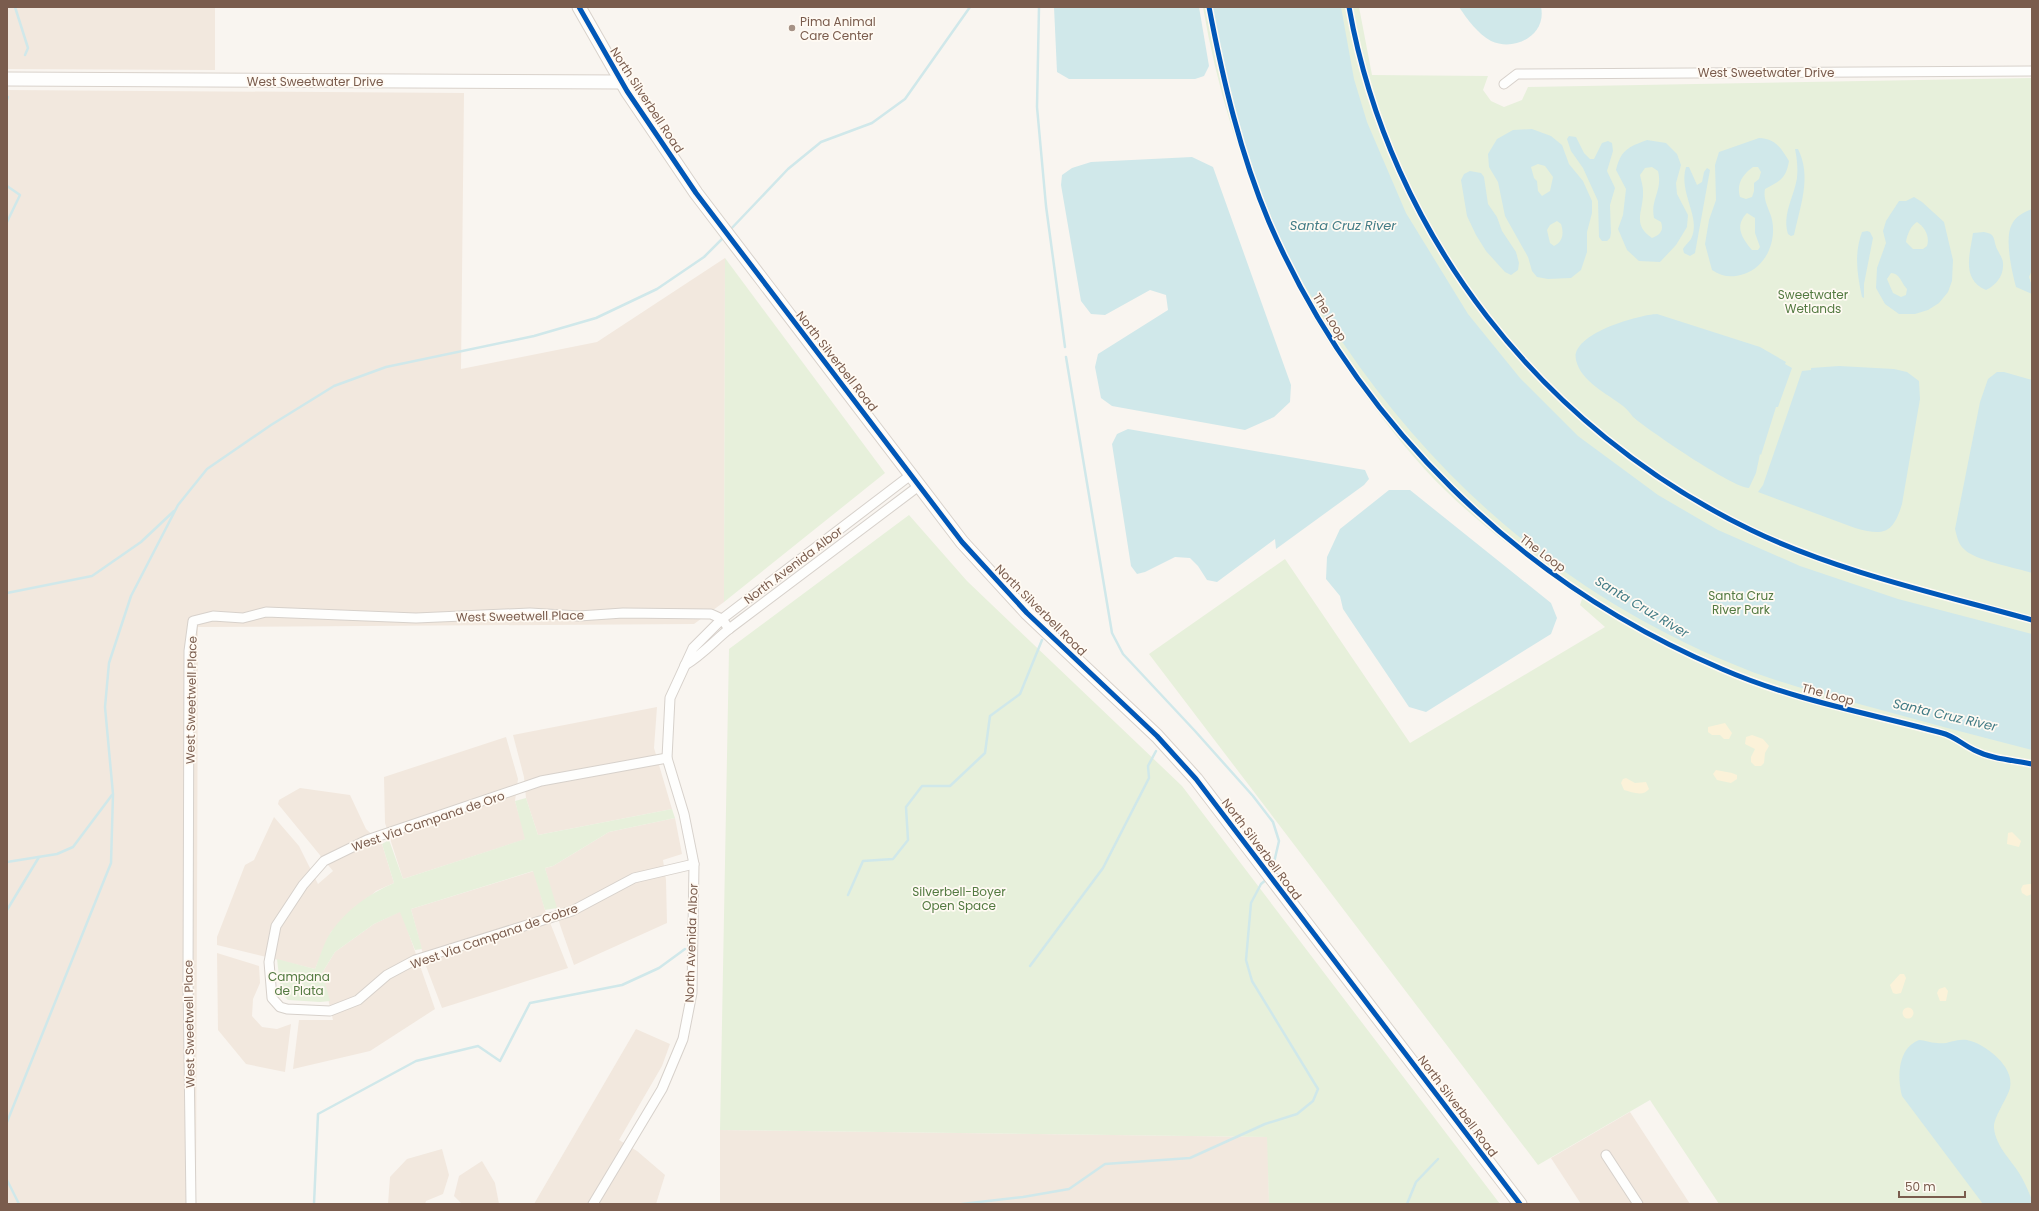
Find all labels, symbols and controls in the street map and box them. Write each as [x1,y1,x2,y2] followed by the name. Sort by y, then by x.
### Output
[800,13,876,44] place label: Pima Animal Care Center
[787,23,797,33] marker: Pima Animal Care Center
[606,44,688,156] street label: North Silverbell Road
[1698,64,1834,81] street label: West Sweetwater Drive
[247,73,383,90] street label: West Sweetwater Drive
[1290,216,1397,235] water label: Santa Cruz River
[1778,286,1849,317] park label: Sweetwater Wetlands
[1309,290,1351,344] street label: The Loop
[792,307,882,415] street label: North Silverbell Road
[740,522,846,608] street label: North Avenida Albor
[1517,530,1569,576] street label: The Loop
[991,560,1091,660] street label: North Silverbell Road
[1592,571,1693,643] water label: Santa Cruz River
[1708,587,1774,618] park label: Santa Cruz River Park
[456,606,584,626] street label: West Sweetwell Place
[181,636,201,764] street label: West Sweetwell Place
[1800,679,1856,709] street label: The Loop
[1891,694,2000,736] water label: Santa Cruz River
[349,787,507,855] street label: West Via Campana de Oro
[1218,795,1306,903] street label: North Silverbell Road
[680,882,702,1003] street label: North Avenida Albor
[912,883,1006,914] park label: Silverbell-Boyer Open Space
[408,899,580,973] street label: West Via Campana de Cobre
[179,960,199,1088] street label: West Sweetwell Place
[268,968,330,999] park label: Campana de Plata
[1414,1052,1502,1160] street label: North Silverbell Road
[1899,1173,1965,1199] scale bar
[1905,1178,1936,1195] text: 50 m

